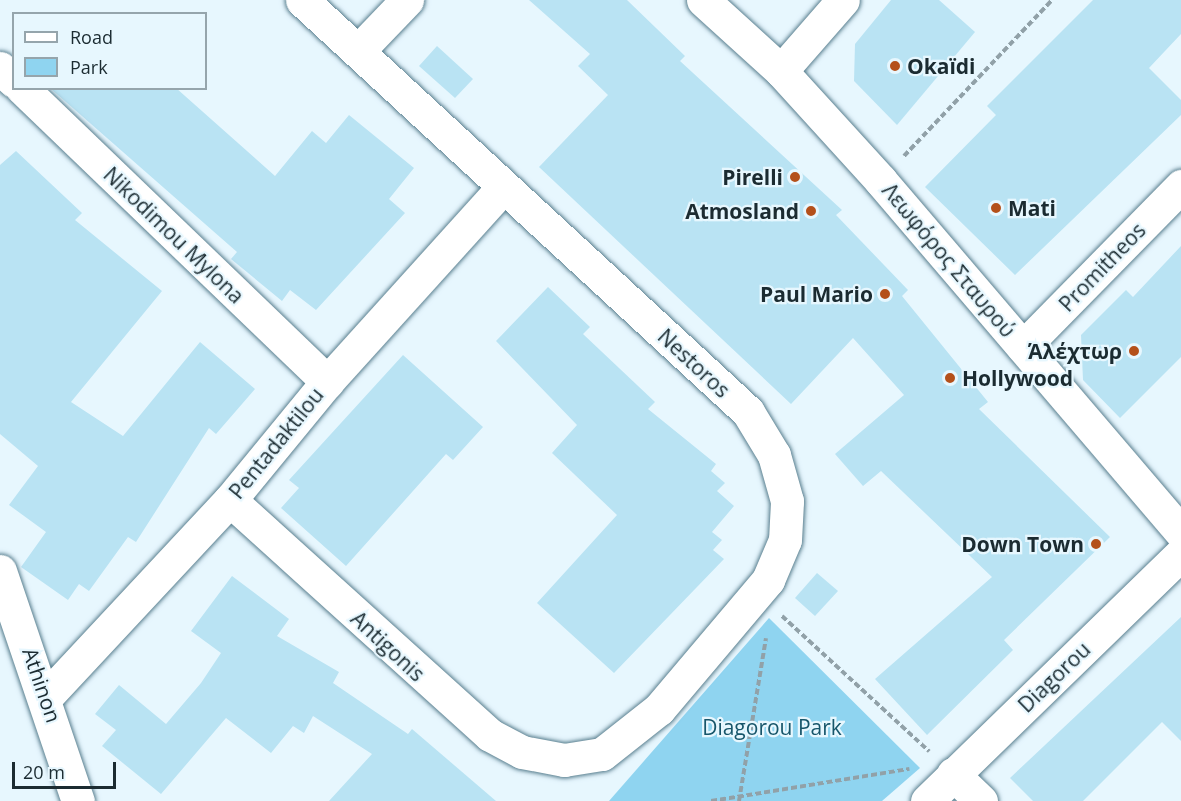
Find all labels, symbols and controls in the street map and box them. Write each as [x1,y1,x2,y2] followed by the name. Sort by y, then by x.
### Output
[12,12,207,90] legend
[70,25,113,49] text: Road
[907,53,976,79] place label: Okaïdi
[70,55,108,79] text: Park
[888,59,902,73] marker: Okaïdi
[99,162,249,308] street label: Nikodimou Mylona
[722,164,783,190] place label: Pirelli
[788,170,802,184] marker: Pirelli
[877,178,1021,342] street label: Λεωφόρος Σταυρού
[1008,195,1056,221] place label: Mati
[685,198,799,224] place label: Atmosland
[989,201,1003,215] marker: Mati
[804,204,818,218] marker: Atmosland
[1054,217,1150,317] street label: Promitheos
[760,281,873,307] place label: Paul Mario
[878,287,892,301] marker: Paul Mario
[653,323,735,403] street label: Nestoros
[1028,338,1122,364] place label: Άλέχτωρ
[1127,344,1141,358] marker: Άλέχτωρ
[962,365,1073,391] place label: Hollywood
[943,371,957,385] marker: Hollywood
[224,382,328,504] street label: Pentadaktilou
[961,531,1084,557] place label: Down Town
[1089,537,1103,551] marker: Down Town
[346,606,430,686] street label: Antigonis
[1013,637,1095,717] street label: Diagorou
[17,644,67,726] street label: Athinon
[702,714,842,740] park label: Diagorou Park
[15,750,118,788] scale bar
[23,760,65,784] text: 20 m

